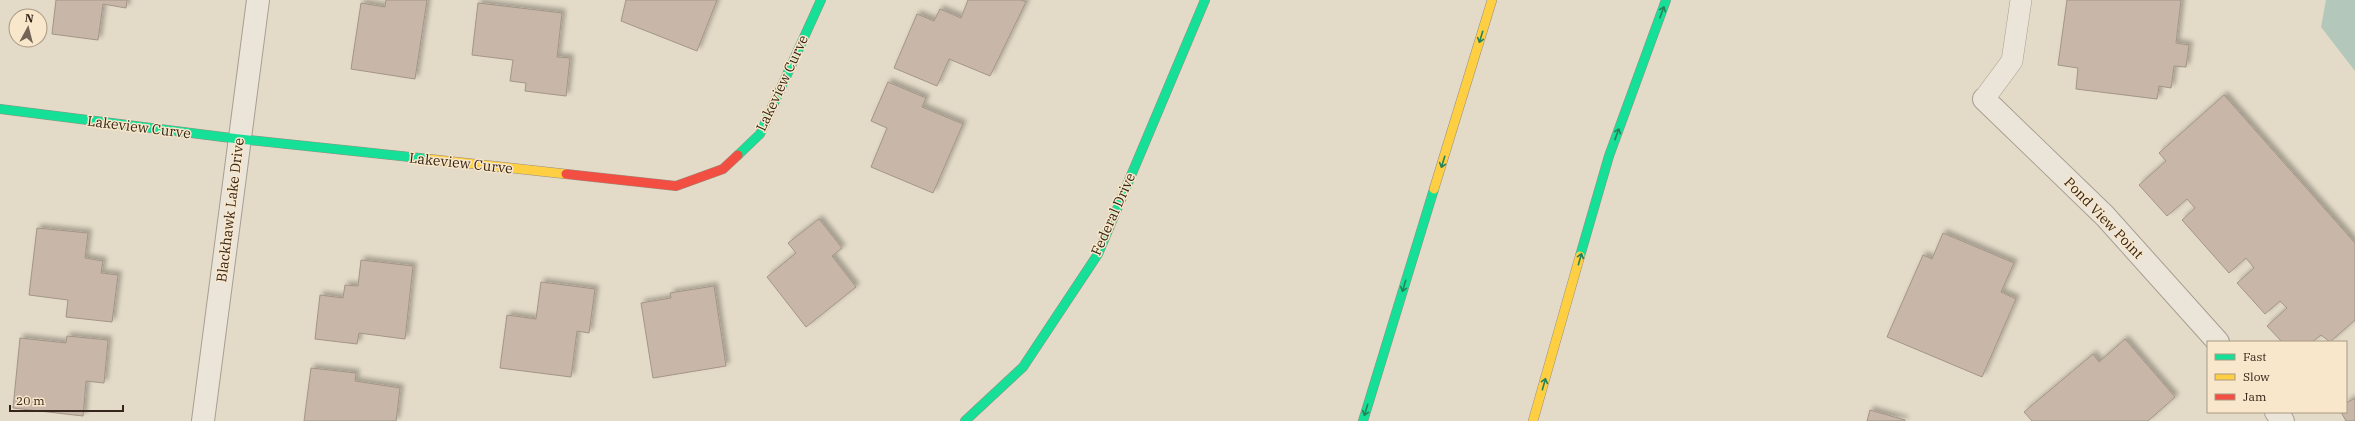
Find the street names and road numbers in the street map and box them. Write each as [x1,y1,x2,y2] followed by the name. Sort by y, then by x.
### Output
[752,32,812,134] street label: Lakeview Curve
[86,112,192,142] street label: Lakeview Curve
[212,137,248,283] street label: Blackhawk Lake Drive
[408,149,514,177] street label: Lakeview Curve
[1087,170,1139,258] street label: Federal Drive
[2060,173,2148,263] street label: Pond View Point

